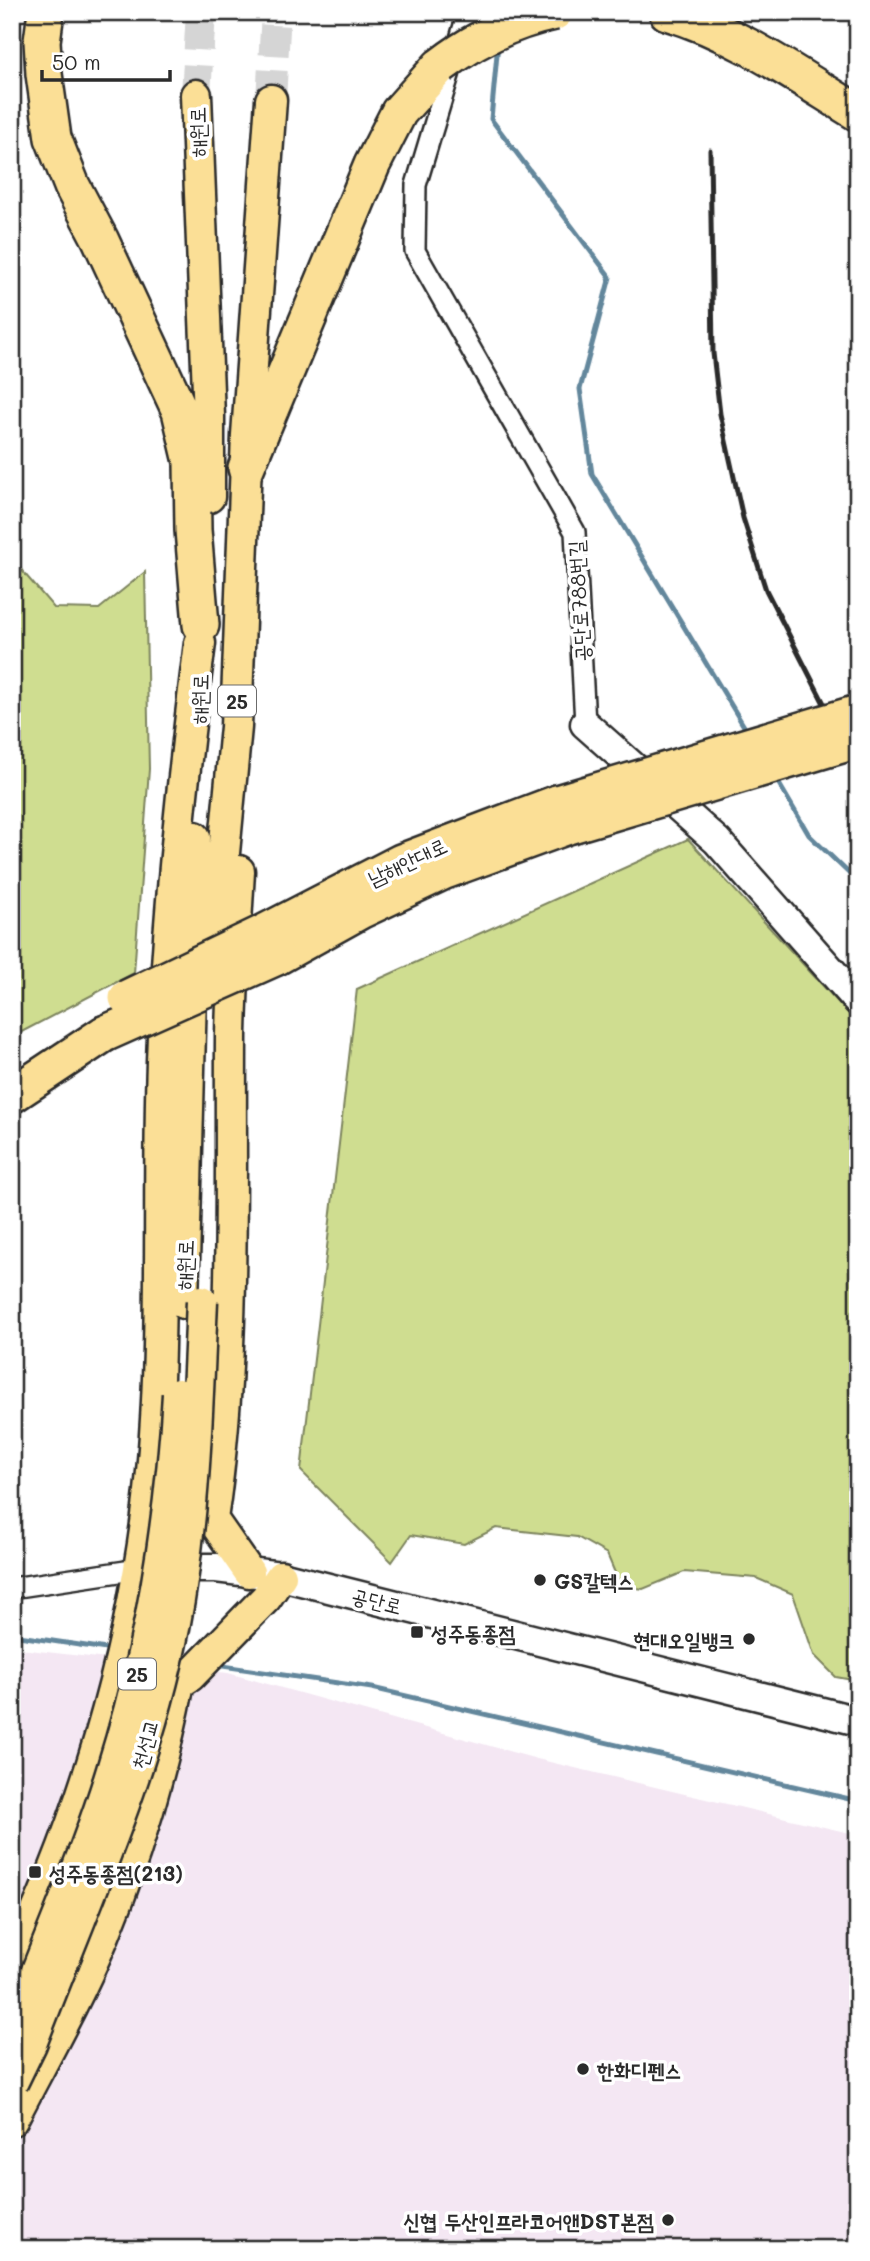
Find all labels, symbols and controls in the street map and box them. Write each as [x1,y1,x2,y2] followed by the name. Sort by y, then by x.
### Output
[42,38,170,82] scale bar
[52,48,101,75] text: 50 m
[183,106,211,158] street label: 해원로
[561,539,595,662] street label: 공단로788번길
[185,673,213,725] street label: 해원로
[218,686,256,716] road number: 25
[363,831,451,891] street label: 남해안대로
[170,1239,198,1291] street label: 해원로
[554,1567,634,1594] place label: GS칼텍스
[532,1572,548,1588] marker: GS칼텍스
[349,1581,405,1619] street label: 공단로
[431,1619,516,1646] place label: 성주동종점
[409,1624,425,1640] marker: 성주동종점
[634,1626,735,1653] place label: 현대오일뱅크
[741,1631,757,1647] marker: 현대오일뱅크
[118,1658,156,1690] road number: 25
[124,1716,164,1772] street label: 천선교
[49,1859,183,1886] place label: 성주동종점(213)
[27,1864,43,1880] marker: 성주동종점(213)
[596,2056,682,2083] place label: 한화디펜스
[575,2061,591,2077] marker: 한화디펜스
[403,2207,654,2234] place label: 신협 두산인프라코어앤DST본점
[660,2212,676,2228] marker: 신협 두산인프라코어앤DST본점

